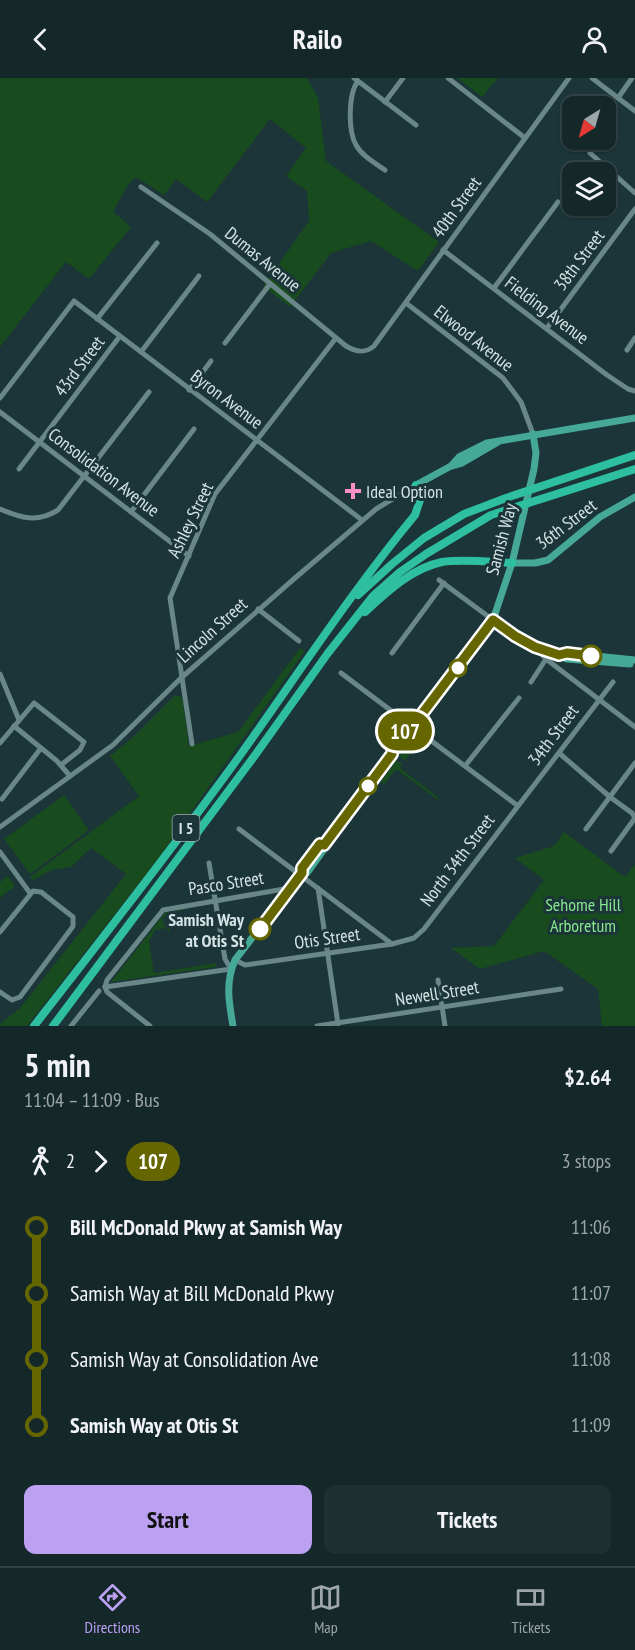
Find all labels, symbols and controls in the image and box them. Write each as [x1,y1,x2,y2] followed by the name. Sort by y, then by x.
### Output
[293,22,342,56] text: Railo
[24,23,57,56] icon: back
[578,23,611,56] icon: person
[562,96,616,150] north arrow
[562,96,616,216] map controls
[562,162,616,216] button: layers
[426,172,486,242] street label: 40th Street
[220,221,306,297] street label: Dumas Avenue
[549,225,609,295] street label: 38th Street
[500,271,594,349] street label: Fielding Avenue
[430,300,518,376] street label: Elwood Avenue
[49,331,109,401] street label: 43rd Street
[186,364,268,434] street label: Byron Avenue
[44,423,164,521] street label: Consolidation Avenue
[162,478,218,562] street label: Ashley Street
[366,480,443,503] place label: Ideal Option
[344,482,362,500] marker: Ideal Option
[531,494,601,554] street label: 36th Street
[480,500,522,577] street label: Samish Way
[172,593,252,667] street label: Lincoln Street
[580,645,602,667] unlabelled marker
[449,659,467,677] unlabelled marker
[523,700,583,770] street label: 34th Street
[370,712,440,750] line badge: 107
[390,718,420,745] text: 107
[359,777,377,795] unlabelled marker
[415,809,499,911] street label: North 34th Street
[172,815,200,841] road number: I 5
[187,866,265,900] street label: Pasco Street
[545,893,622,937] park label: Sehome Hill Arboretum
[168,908,245,952] place label: Samish Way at Otis St
[249,918,271,940] marker: Samish Way at Otis St
[293,922,361,954] street label: Otis Street
[394,975,480,1011] street label: Newell Street
[24,1043,91,1086] text: 5 min
[564,1063,611,1091] text: $2.64
[24,1087,159,1113] text: 11:04 – 11:09 · Bus
[24,1145,57,1178] icon: walk
[84,1145,117,1178] icon: forward
[66,1148,75,1174] text: 2
[138,1148,168,1175] text: 107
[562,1148,611,1174] text: 3 stops
[70,1213,342,1241] text: Bill McDonald Pkwy at Samish Way
[571,1214,611,1240] text: 11:06
[70,1279,334,1307] text: Samish Way at Bill McDonald Pkwy
[571,1280,611,1306] text: 11:07
[70,1345,319,1373] text: Samish Way at Consolidation Ave
[571,1346,611,1372] text: 11:08
[70,1411,238,1439] text: Samish Way at Otis St
[571,1412,611,1438] text: 11:09
[24,1485,312,1554] button: Start
[324,1485,611,1554] button: Tickets
[85,1581,140,1637] tab: Directions
[309,1581,342,1637] tab: Map
[512,1581,550,1637] tab: Tickets

